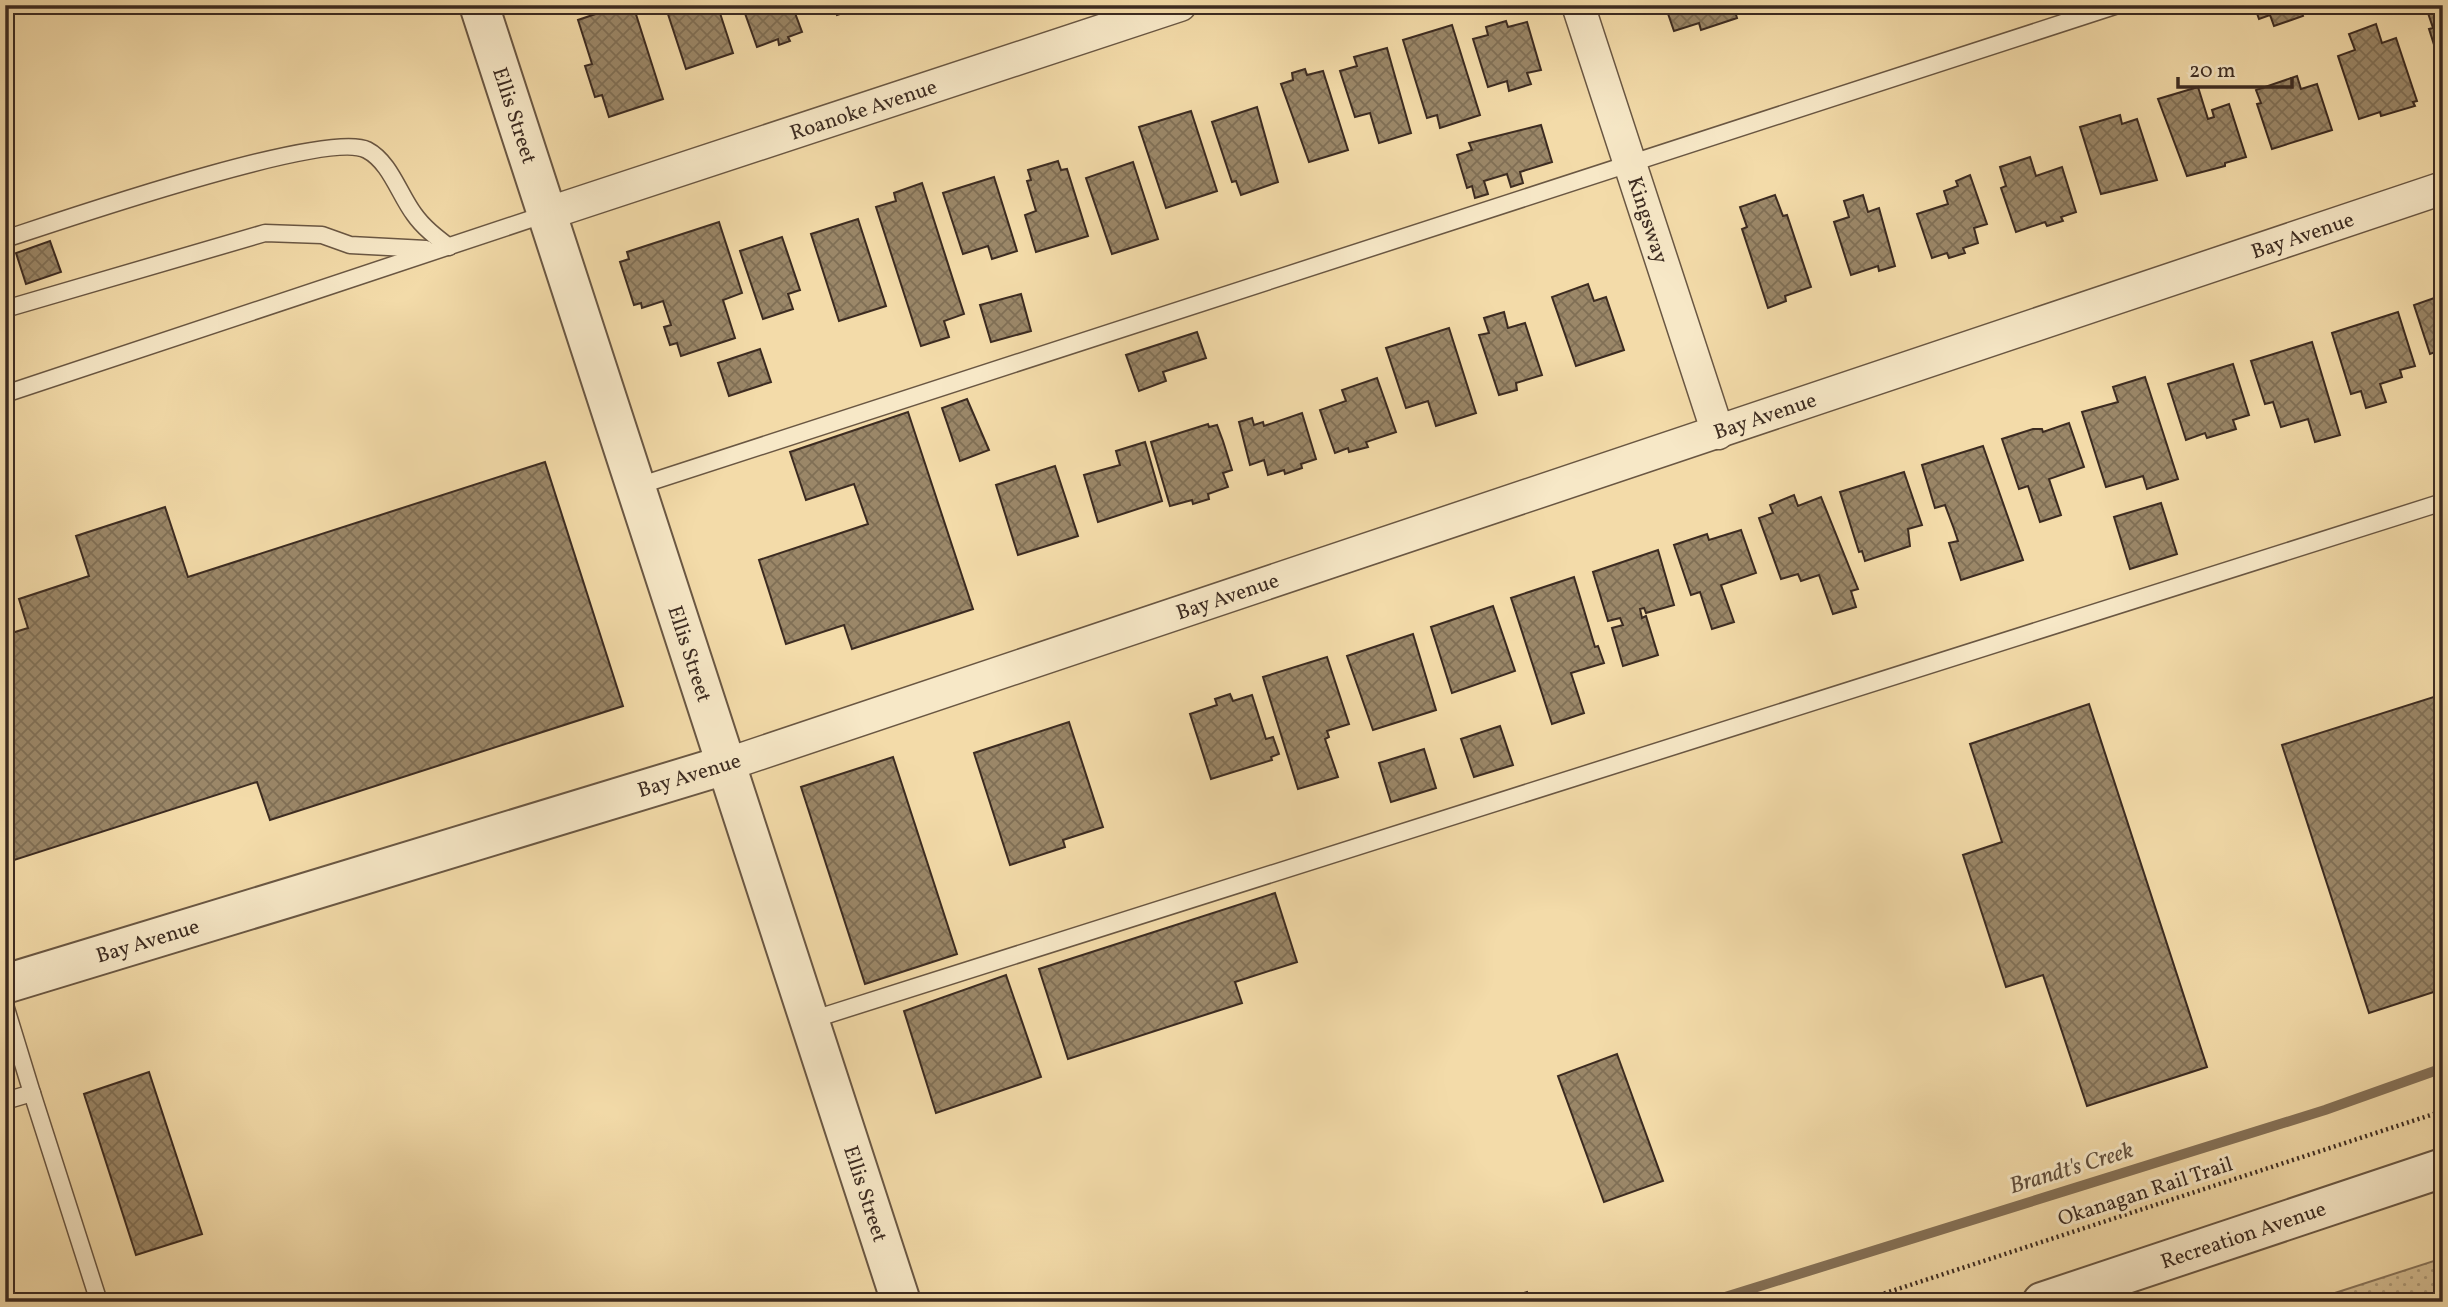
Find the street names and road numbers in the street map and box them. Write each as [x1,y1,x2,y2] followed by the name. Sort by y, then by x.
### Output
[484,64,543,168] street label: Ellis Street
[786,73,941,149] street label: Roanoke Avenue
[1619,173,1675,268] street label: Kingsway
[2248,206,2358,267] street label: Bay Avenue
[1710,386,1821,448] street label: Bay Avenue
[1173,567,1283,628] street label: Bay Avenue
[659,602,718,706] street label: Ellis Street
[634,747,745,806] street label: Bay Avenue
[93,913,203,971] street label: Bay Avenue
[835,1142,894,1246] street label: Ellis Street
[2054,1150,2237,1234] street label: Okanagan Rail Trail
[2157,1195,2330,1277] street label: Recreation Avenue

